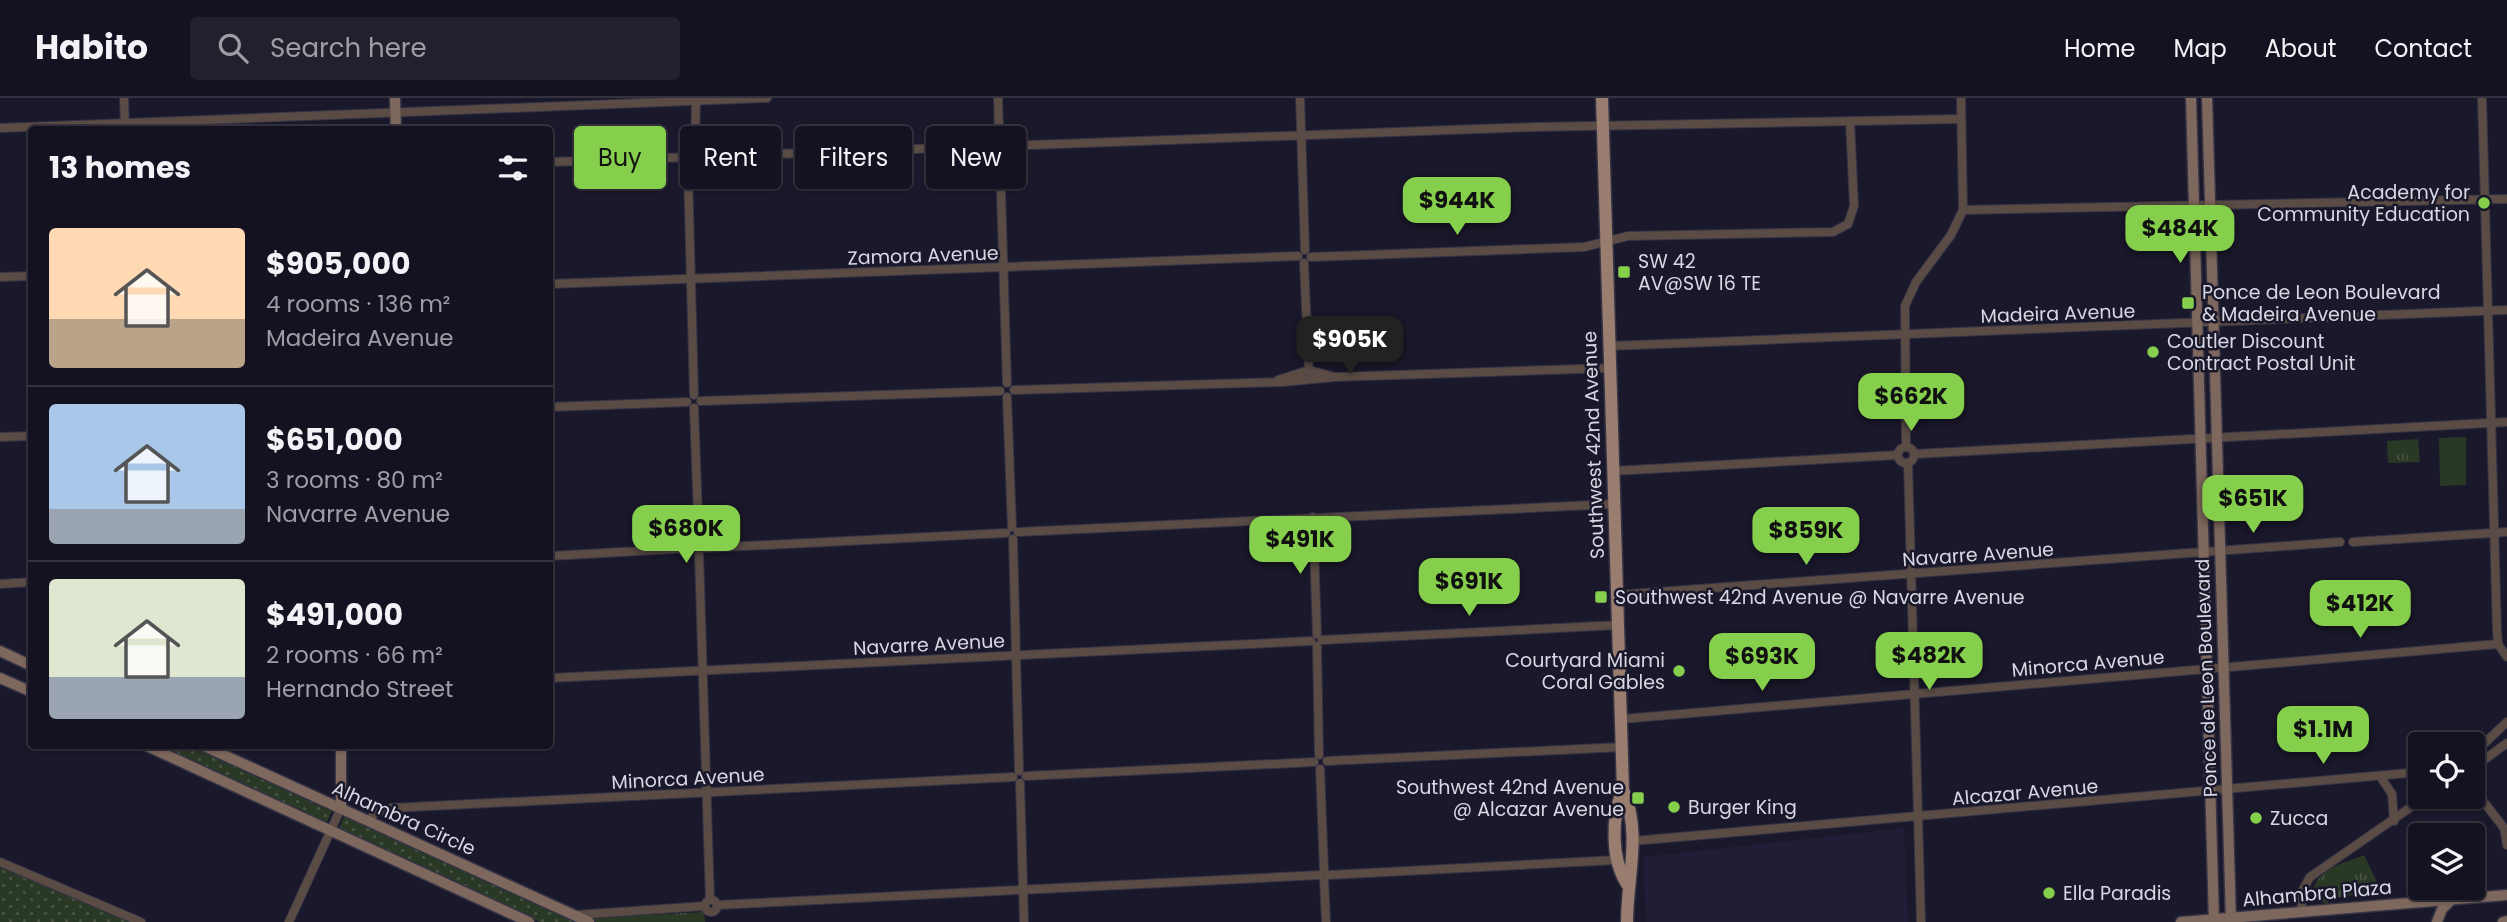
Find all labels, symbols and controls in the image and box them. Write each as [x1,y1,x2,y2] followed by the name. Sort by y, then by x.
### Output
[190,17,680,80] search box
[35,24,148,71] text: Habito
[214,29,252,67] icon: search
[270,30,427,66] text: Search here
[2064,32,2136,65] text: Home
[2174,32,2227,65] text: Map
[2265,32,2336,65] text: About
[2374,32,2472,65] text: Contact
[574,126,666,189] chip: Buy
[680,126,781,189] chip: Rent
[795,126,912,189] chip: Filters
[926,126,1026,189] chip: New
[49,146,191,189] text: 13 homes
[494,149,532,187] icon: filters
[1408,178,1506,237] pin: $944K
[2257,179,2470,228] place label: Academy for Community Education
[1419,184,1495,216] text: $944K
[2476,195,2492,211] marker: Academy for Community Education
[2131,206,2229,265] pin: $484K
[2141,212,2219,244] text: $484K
[847,239,999,272] street label: Zamora Avenue
[266,242,411,285] text: $905,000
[1638,248,1761,297] place label: SW 42 AV@SW 16 TE
[105,256,189,340] icon: home
[1616,264,1632,280] marker: SW 42 AV@SW 16 TE
[2202,279,2441,328] place label: Ponce de Leon Boulevard & Madeira Avenue
[266,288,450,320] text: 4 rooms · 136 m²
[2180,295,2196,311] marker: Ponce de Leon Boulevard & Madeira Avenue
[1980,297,2136,330] street label: Madeira Avenue
[1301,316,1399,376] pin: $905K
[266,322,453,354] text: Madeira Avenue
[1312,323,1388,355] text: $905K
[2167,328,2356,377] place label: Coutler Discount Contract Postal Unit
[1576,331,1611,559] street label: Southwest 42nd Avenue
[2145,344,2161,360] marker: Coutler Discount Contract Postal Unit
[1862,374,1960,433] pin: $662K
[1874,380,1948,412] text: $662K
[266,418,403,461] text: $651,000
[105,432,189,516] icon: home
[266,464,443,496] text: 3 rooms · 80 m²
[2204,476,2302,535] pin: $651K
[2218,482,2288,514] text: $651K
[266,498,450,530] text: Navarre Avenue
[637,505,735,565] pin: $680K
[1757,508,1855,567] pin: $859K
[648,512,724,544] text: $680K
[1768,514,1844,546] text: $859K
[1251,517,1349,576] pin: $491K
[1265,523,1335,555] text: $491K
[1901,536,2055,573] street label: Navarre Avenue
[2189,558,2224,798] street label: Ponce de Leon Boulevard
[1420,559,1518,618] pin: $691K
[1435,565,1503,597] text: $691K
[2311,580,2409,640] pin: $412K
[1615,584,2025,611] place label: Southwest 42nd Avenue @ Navarre Avenue
[2326,587,2394,619] text: $412K
[1593,589,1609,605] marker: Southwest 42nd Avenue @ Navarre Avenue
[266,593,403,636] text: $491,000
[105,607,189,691] icon: home
[852,627,1006,662] street label: Navarre Avenue
[1880,632,1978,692] pin: $482K
[1713,634,1811,693] pin: $693K
[266,639,443,671] text: 2 rooms · 66 m²
[1892,639,1966,671] text: $482K
[1725,640,1799,672] text: $693K
[2011,643,2166,684] street label: Minorca Avenue
[1505,647,1665,696] place label: Courtyard Miami Coral Gables
[1671,663,1687,679] marker: Courtyard Miami Coral Gables
[266,673,454,705] text: Hernando Street
[2274,706,2372,766] pin: $1.1M
[2293,713,2353,745] text: $1.1M
[2408,732,2485,900] map controls
[2408,732,2485,809] button: locate
[611,761,765,796] street label: Minorca Avenue
[1951,773,2099,812] street label: Alcazar Avenue
[1396,774,1624,823] place label: Southwest 42nd Avenue @ Alcazar Avenue
[328,775,480,862] street label: Alhambra Circle
[1630,790,1646,806] marker: Southwest 42nd Avenue @ Alcazar Avenue
[1688,794,1797,821] place label: Burger King
[1666,799,1682,815] marker: Burger King
[2270,805,2328,832] place label: Zucca
[2248,810,2264,826] marker: Zucca
[2408,823,2485,900] button: layers
[2241,874,2393,913] street label: Alhambra Plaza
[2063,880,2171,907] place label: Ella Paradis
[2041,885,2057,901] marker: Ella Paradis

